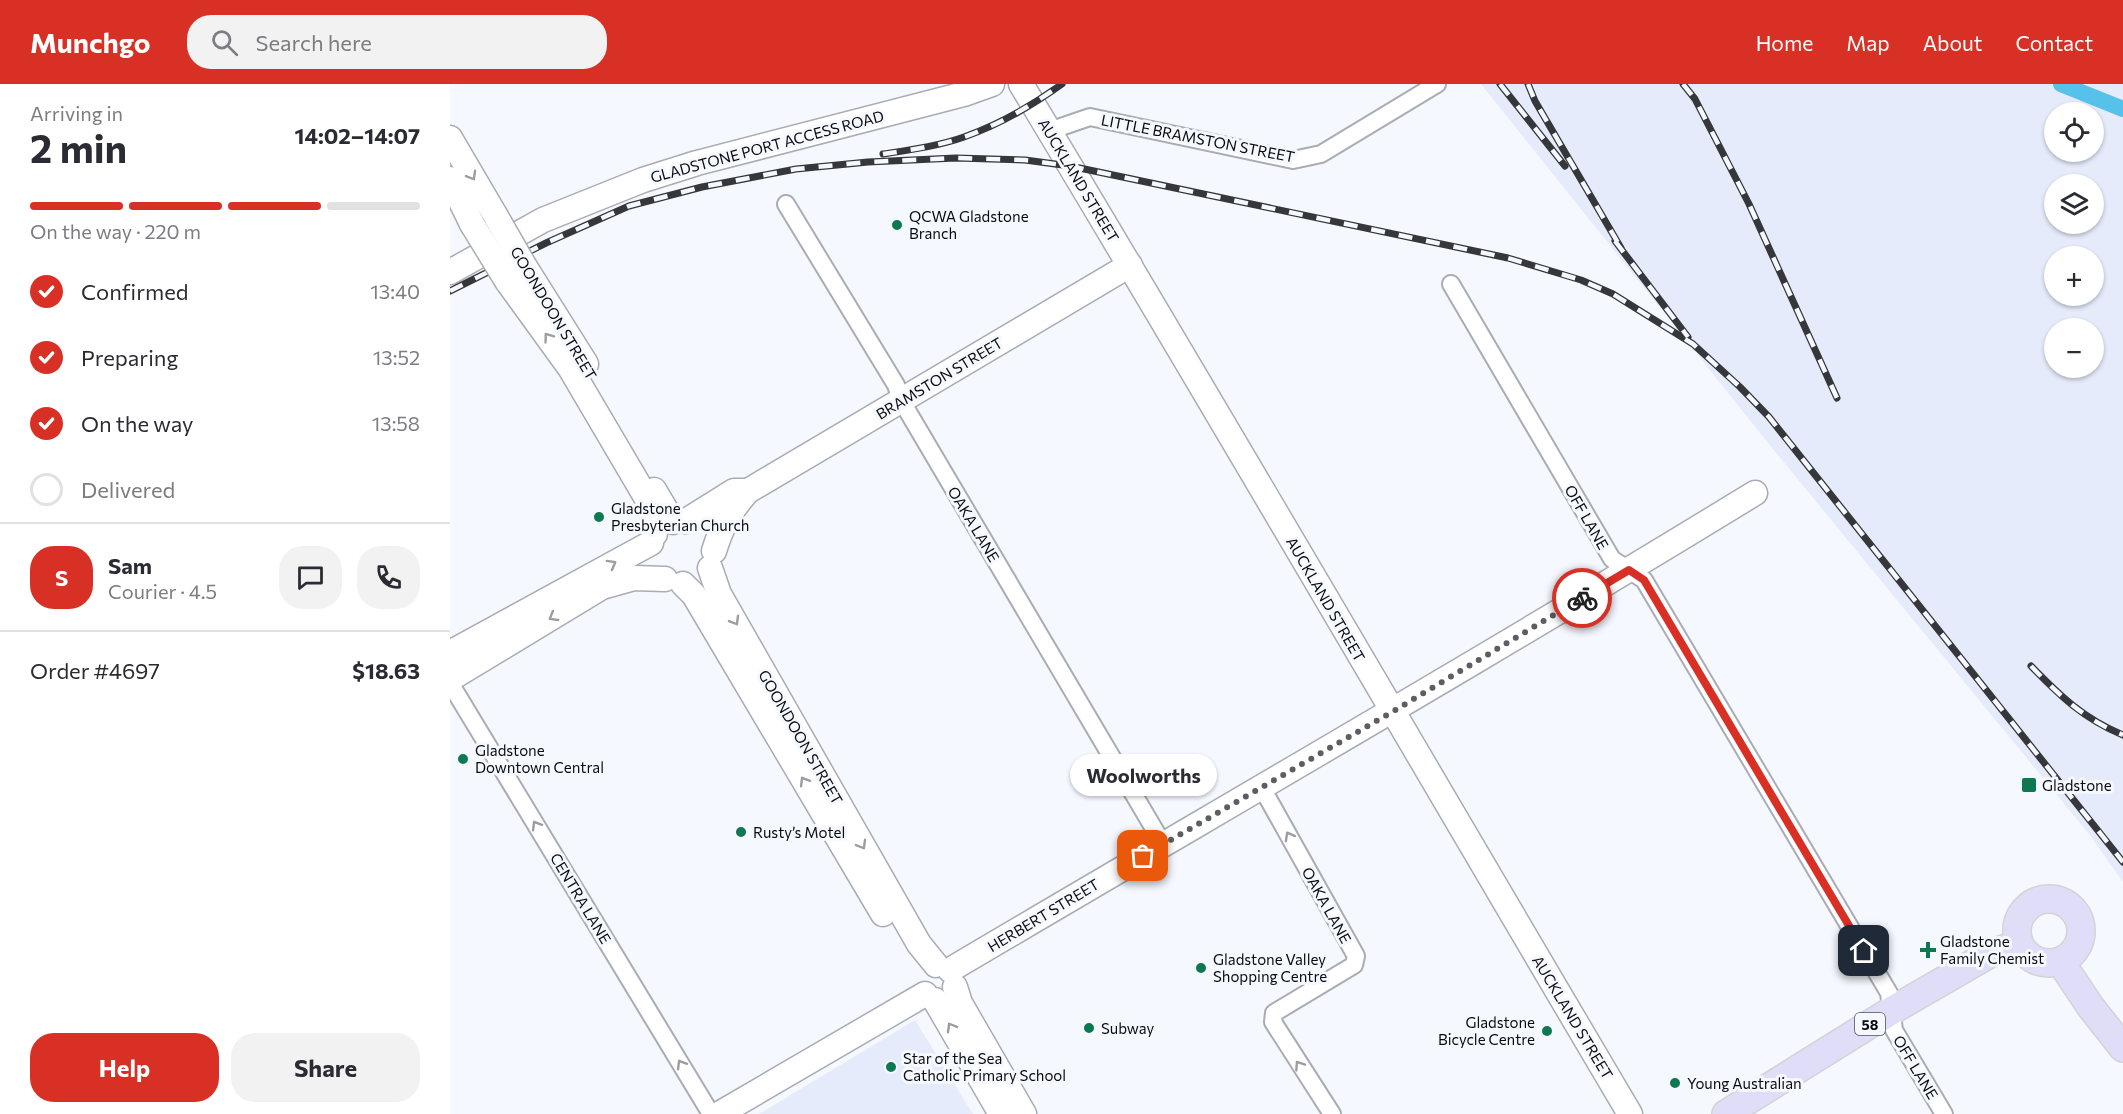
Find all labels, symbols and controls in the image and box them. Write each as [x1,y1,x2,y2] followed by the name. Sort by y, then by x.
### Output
[187,15,607,69] search box
[30,25,151,59] text: Munchgo
[208,26,241,59] icon: search
[256,29,372,56] text: Search here
[1756,30,1813,55] text: Home
[1846,30,1890,55] text: Map
[1923,30,1982,55] text: About
[2015,30,2093,55] text: Contact
[30,101,123,125] text: Arriving in
[2044,102,2104,378] map controls
[2044,102,2104,162] button: locate
[648,106,886,186] street label: GLADSTONE PORT ACCESS ROAD
[1100,110,1297,166] street label: LITTLE BRAMSTON STREET
[1035,115,1123,245] street label: AUCKLAND STREET
[294,122,420,149] text: 14:02–14:07
[30,123,127,171] text: 2 min
[465,170,476,180] one-way arrow
[2044,174,2104,234] button: layers
[909,207,1029,242] place label: QCWA Gladstone Branch
[890,218,904,232] marker: QCWA Gladstone Branch
[30,219,201,243] text: On the way · 220 m
[507,243,601,383] street label: GOONDOON STREET
[2044,246,2104,306] button: +
[30,275,63,308] icon: check
[81,278,188,305] text: Confirmed
[370,279,420,303] text: 13:40
[2044,318,2104,378] button: −
[544,333,555,344] one-way arrow
[873,333,1006,423] street label: BRAMSTON STREET
[30,341,63,374] icon: check
[81,344,178,371] text: Preparing
[373,345,420,369] text: 13:52
[30,407,63,440] icon: check
[81,410,193,437] text: On the way
[372,411,420,435] text: 13:58
[81,476,175,503] text: Delivered
[1561,482,1613,553] street label: OFF LANE
[945,483,1004,565] street label: OAKA LANE
[611,499,749,534] place label: Gladstone Presbyterian Church
[592,510,606,524] marker: Gladstone Presbyterian Church
[1283,533,1369,665] street label: AUCKLAND STREET
[279,546,342,609] button: chat
[357,546,420,609] button: phone
[108,552,152,579] text: Sam
[606,560,616,571] one-way arrow
[55,564,68,591] text: S
[1552,568,1612,628] courier
[108,579,217,603] text: Courier · 4.5
[1566,582,1599,615] icon: bike
[549,609,559,621] one-way arrow
[727,614,739,625] one-way arrow
[30,657,160,684] text: Order #4697
[352,657,420,684] text: $18.63
[755,667,847,808] street label: GOONDOON STREET
[475,741,604,776] place label: Gladstone Downtown Central
[456,752,470,766] marker: Gladstone Downtown Central
[1070,754,1216,796] callout: Woolworths
[1086,763,1201,787] text: Woolworths
[2020,776,2038,794] marker: Gladstone
[2042,776,2112,794] place label: Gladstone
[800,777,812,787] one-way arrow
[532,821,544,831] one-way arrow
[753,823,845,841] place label: Rusty’s Motel
[734,825,748,839] marker: Rusty’s Motel
[1117,830,1168,881] pin
[1285,831,1296,842] one-way arrow
[855,839,867,849] one-way arrow
[1126,839,1159,872] icon: bag
[547,849,615,947] street label: CENTRA LANE
[1299,864,1355,946] street label: OAKA LANE
[984,874,1102,955] street label: HERBERT STREET
[1838,925,1889,976] pin
[1940,932,2044,967] place label: Gladstone Family Chemist
[1847,934,1880,967] icon: home
[1921,943,1935,957] marker: Gladstone Family Chemist
[1213,950,1327,985] place label: Gladstone Valley Shopping Centre
[1529,952,1617,1082] street label: AUCKLAND STREET
[1194,961,1208,975] marker: Gladstone Valley Shopping Centre
[1438,1013,1535,1048] place label: Gladstone Bicycle Centre
[1855,1013,1885,1035] road number: 58
[1101,1019,1154,1037] place label: Subway
[1082,1021,1096,1035] marker: Subway
[946,1023,958,1033] one-way arrow
[1540,1024,1554,1038] marker: Gladstone Bicycle Centre
[1890,1032,1942,1102] street label: OFF LANE
[30,1033,219,1102] button: Help
[231,1033,420,1102] button: Share
[903,1049,1066,1084] place label: Star of the Sea Catholic Primary School
[677,1060,688,1070] one-way arrow
[884,1060,898,1074] marker: Star of the Sea Catholic Primary School
[1295,1061,1306,1072] one-way arrow
[1687,1074,1802,1092] place label: Young Australian
[1668,1076,1682,1090] marker: Young Australian

